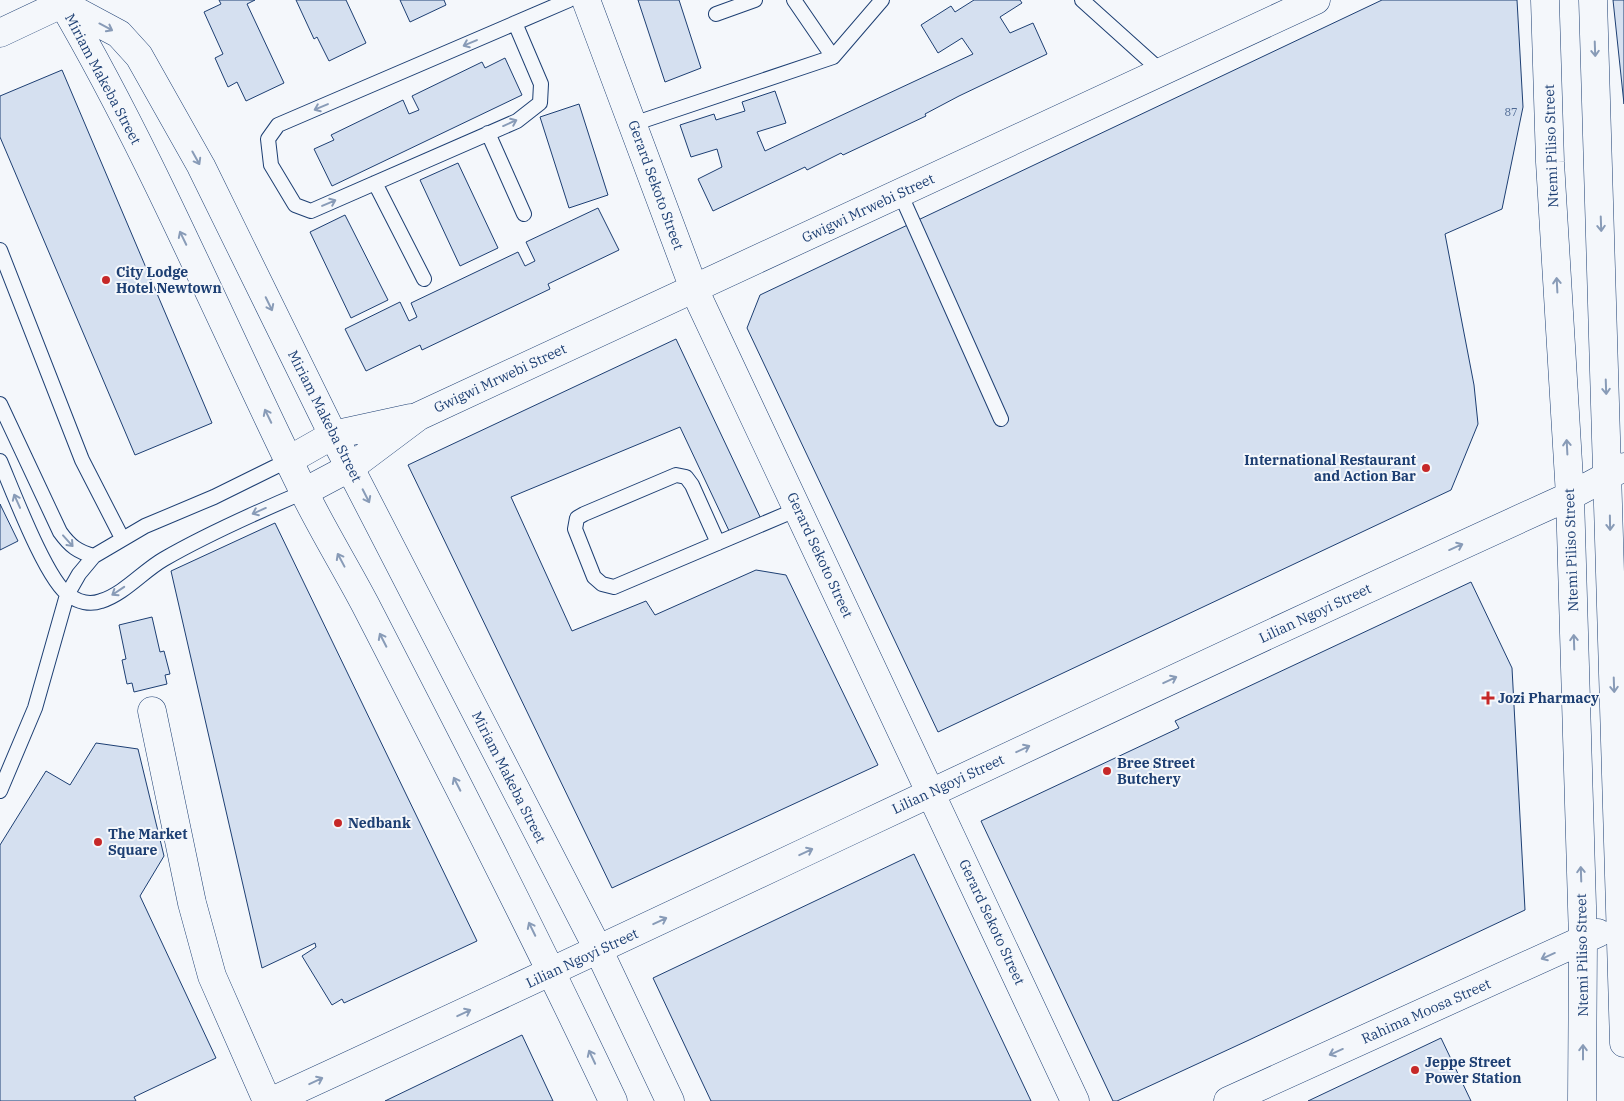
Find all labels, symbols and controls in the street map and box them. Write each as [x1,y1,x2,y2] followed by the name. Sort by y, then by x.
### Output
[61,11,145,148] street label: Miriam Makeba Street
[98,22,113,32] one-way arrow
[463,38,478,48] one-way arrow
[1590,40,1599,56] one-way arrow
[1540,84,1562,208] street label: Ntemi Piliso Street
[314,102,329,112] one-way arrow
[1504,105,1518,119] house number: 87
[502,118,517,128] one-way arrow
[624,118,688,252] street label: Gerard Sekoto Street
[192,151,202,165] one-way arrow
[799,169,937,247] street label: Gwigwi Mrwebi Street
[321,197,336,207] one-way arrow
[1596,216,1605,232] one-way arrow
[177,230,187,245] one-way arrow
[116,263,222,297] place label: City Lodge Hotel Newtown
[100,274,112,286] marker: City Lodge Hotel Newtown
[1553,277,1562,293] one-way arrow
[265,296,274,311] one-way arrow
[431,339,569,417] street label: Gwigwi Mrwebi Street
[284,347,366,485] street label: Miriam Makeba Street
[1601,378,1611,394] one-way arrow
[263,409,272,424] one-way arrow
[1562,439,1571,455] one-way arrow
[1244,451,1416,485] place label: International Restaurant and Action Bar
[1420,462,1432,474] marker: International Restaurant and Action Bar
[362,488,371,503] one-way arrow
[1560,488,1582,612] street label: Ntemi Piliso Street
[783,489,857,621] street label: Gerard Sekoto Street
[12,494,22,509] one-way arrow
[252,507,267,517] one-way arrow
[1605,515,1614,531] one-way arrow
[62,535,74,548] one-way arrow
[1448,542,1463,551] one-way arrow
[336,553,345,568] one-way arrow
[1256,579,1374,647] street label: Lilian Ngoyi Street
[112,586,126,596] one-way arrow
[378,632,388,647] one-way arrow
[1569,634,1579,650] one-way arrow
[1162,675,1177,685] one-way arrow
[1609,677,1619,693] one-way arrow
[1498,689,1599,707] place label: Jozi Pharmacy
[1482,692,1494,704] marker: Jozi Pharmacy
[468,708,550,846] street label: Miriam Makeba Street
[1015,744,1030,753] one-way arrow
[889,750,1007,818] street label: Lilian Ngoyi Street
[1117,754,1195,788] place label: Bree Street Butchery
[1101,765,1113,777] marker: Bree Street Butchery
[452,777,462,792] one-way arrow
[348,814,411,832] place label: Nedbank
[332,817,344,829] marker: Nedbank
[108,825,187,859] place label: The Market Square
[92,836,104,848] marker: The Market Square
[799,846,814,856] one-way arrow
[955,856,1029,988] street label: Gerard Sekoto Street
[1577,866,1586,882] one-way arrow
[1572,893,1592,1017] street label: Ntemi Piliso Street
[652,916,667,926] one-way arrow
[526,921,536,936] one-way arrow
[523,924,641,992] street label: Lilian Ngoyi Street
[1541,952,1556,962] one-way arrow
[1359,974,1493,1048] street label: Rahima Moosa Street
[456,1008,471,1017] one-way arrow
[1578,1045,1588,1061] one-way arrow
[1329,1048,1344,1057] one-way arrow
[587,1050,596,1065] one-way arrow
[1425,1053,1521,1087] place label: Jeppe Street Power Station
[1409,1064,1421,1076] marker: Jeppe Street Power Station
[308,1075,323,1085] one-way arrow

